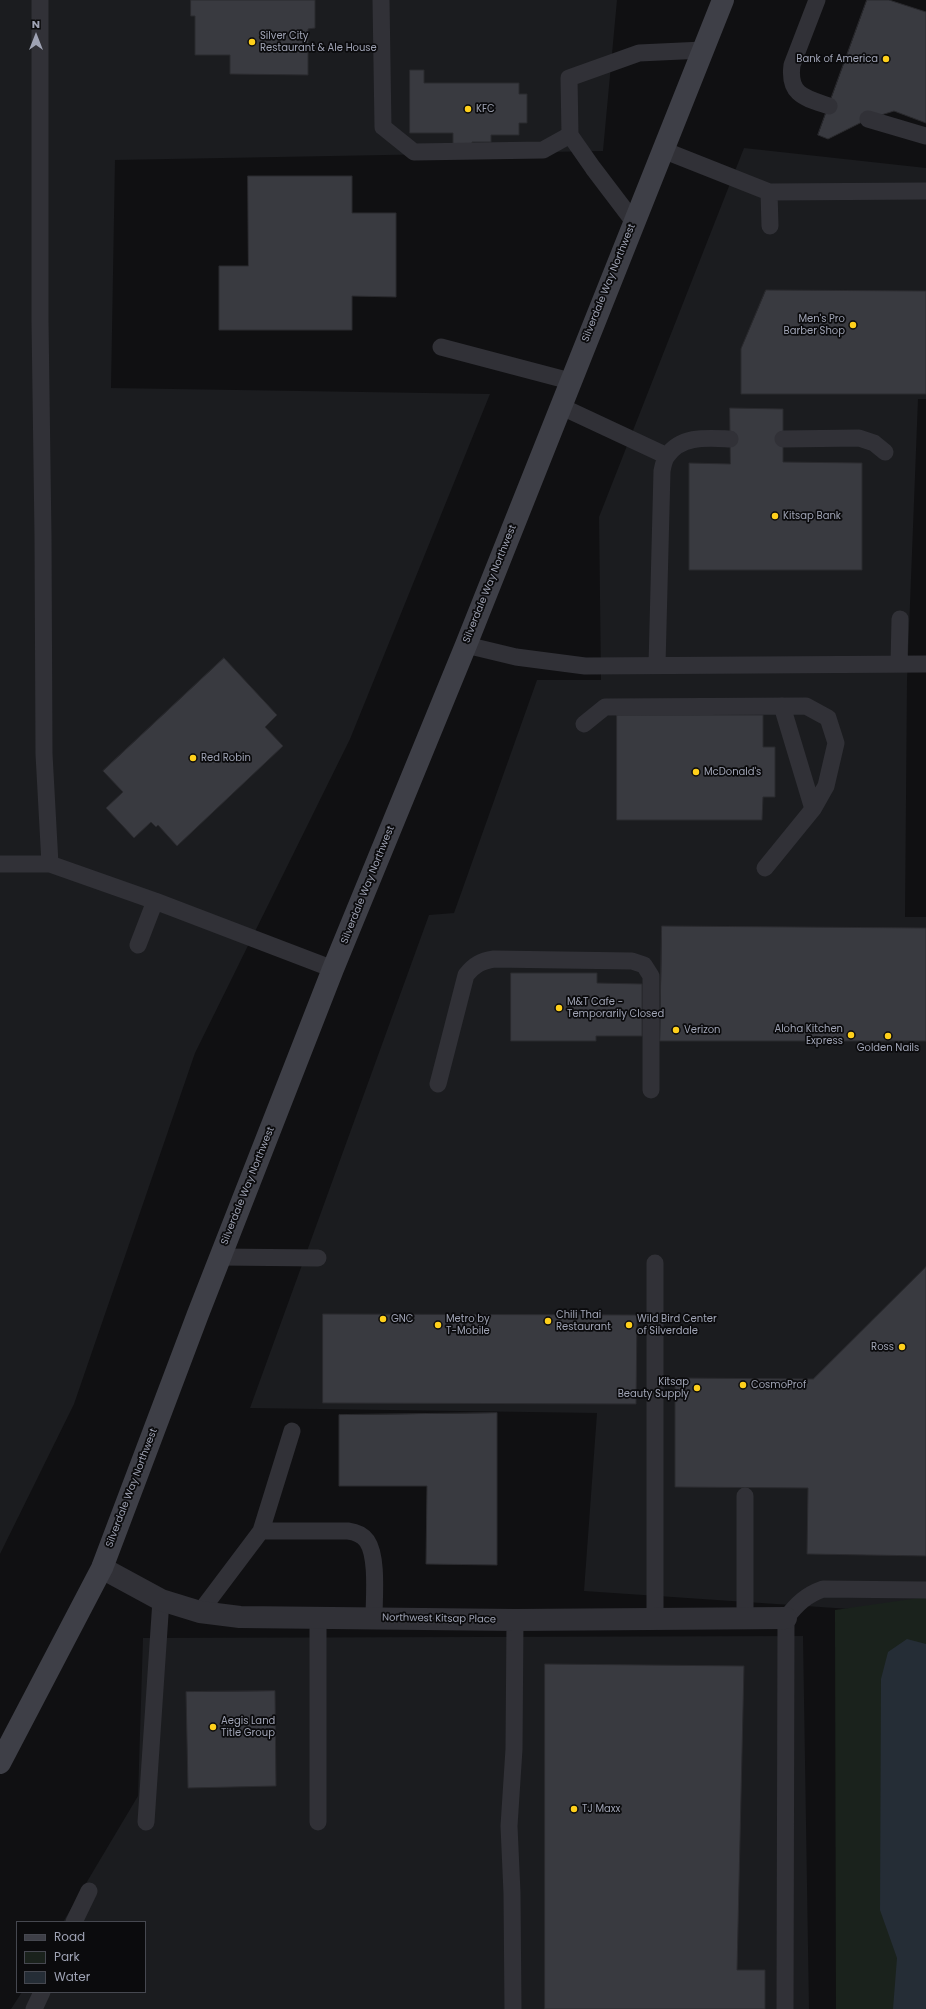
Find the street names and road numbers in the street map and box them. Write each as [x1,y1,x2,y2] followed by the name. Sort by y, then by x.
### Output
[580,222,638,344] street label: Silverdale Way Northwest
[461,523,519,645] street label: Silverdale Way Northwest
[339,824,397,946] street label: Silverdale Way Northwest
[219,1125,277,1247] street label: Silverdale Way Northwest
[104,1427,160,1549] street label: Silverdale Way Northwest
[382,1612,496,1626] street label: Northwest Kitsap Place

